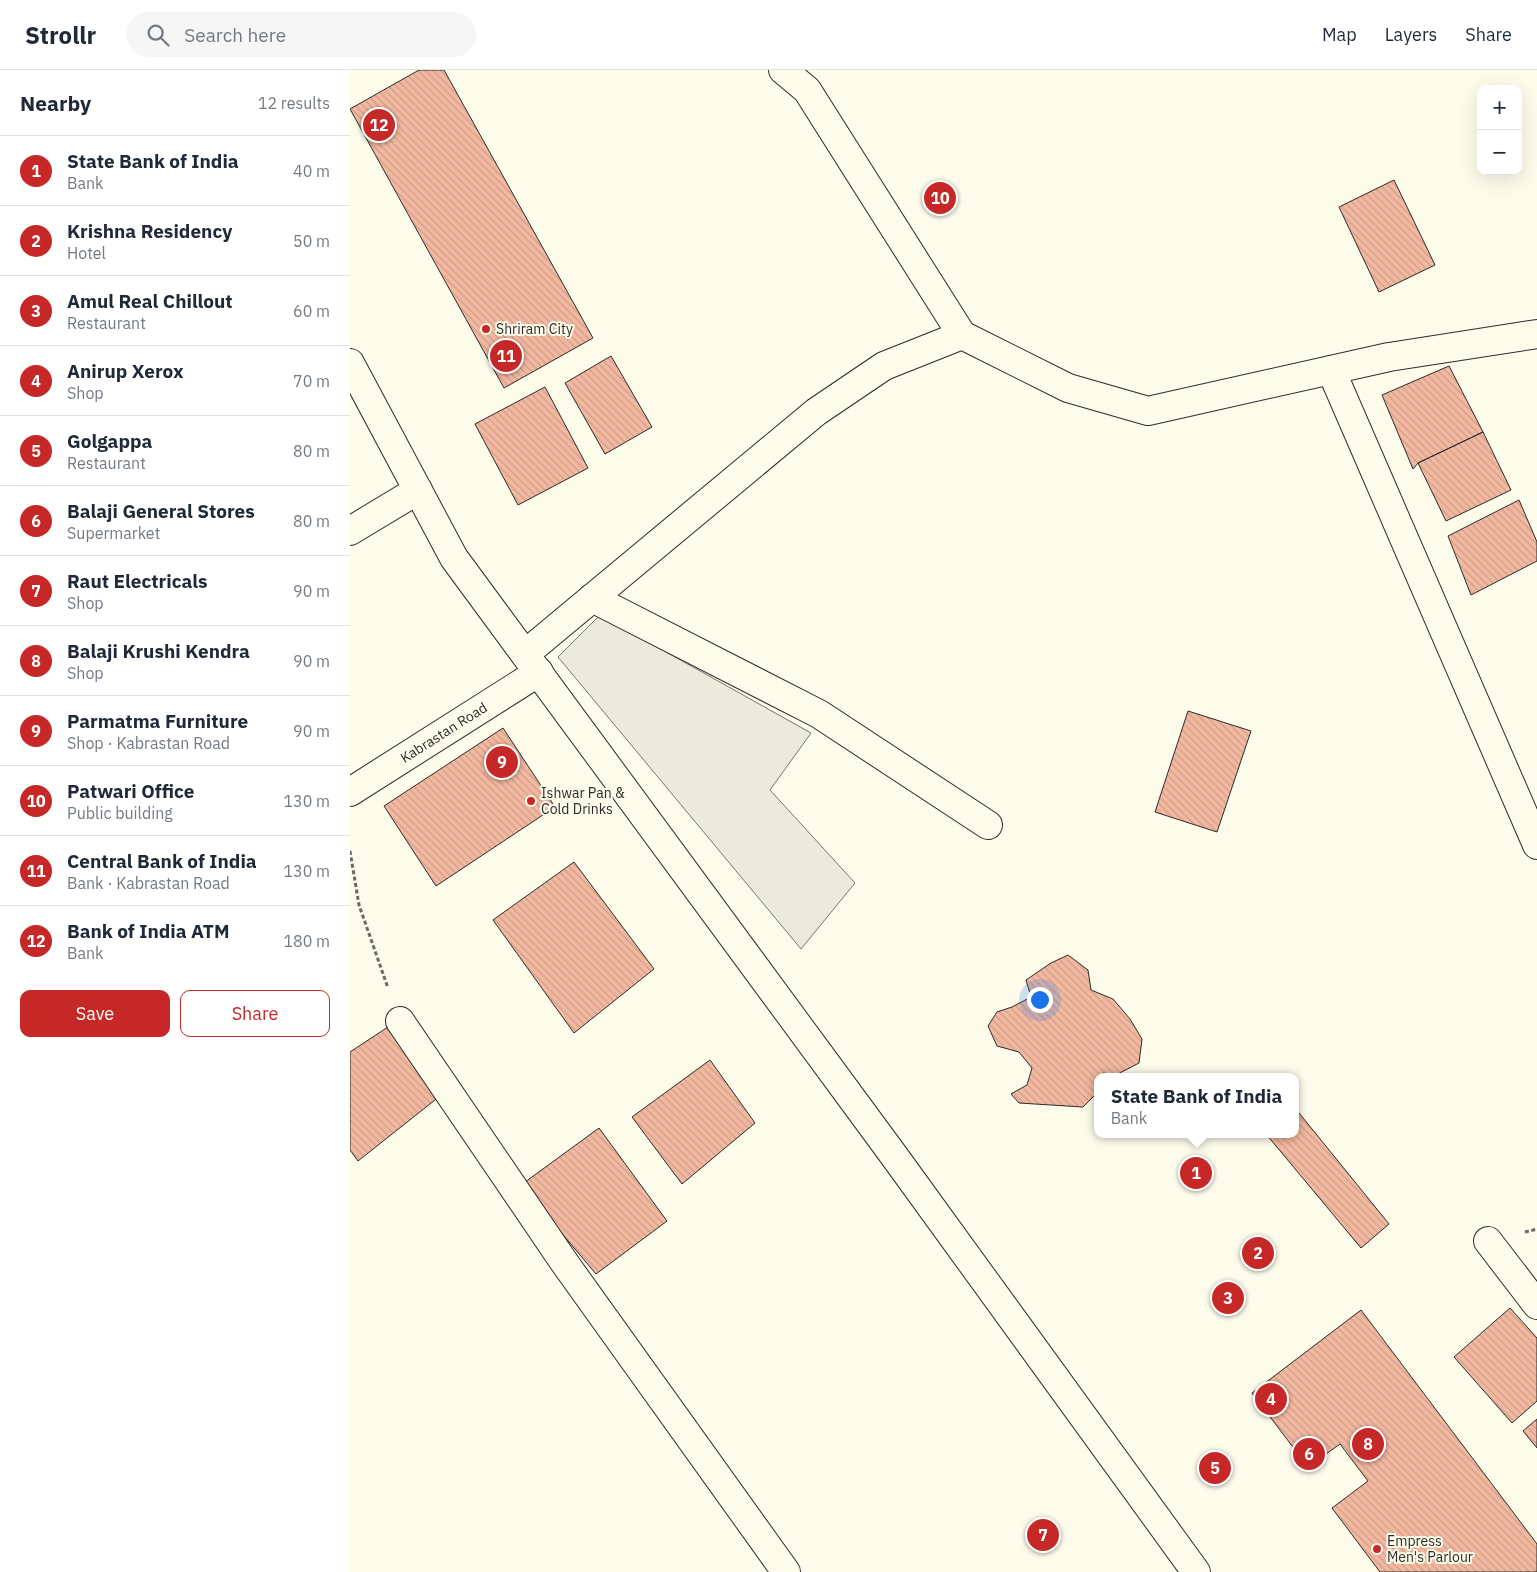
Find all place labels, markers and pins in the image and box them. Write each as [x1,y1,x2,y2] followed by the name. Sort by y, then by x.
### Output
[363,106,395,144] pin: 12
[924,179,956,217] pin: 10
[496,320,573,338] place label: Shriram City
[480,323,492,335] marker: Shriram City
[490,337,522,375] pin: 11
[486,743,518,781] pin: 9
[541,784,625,818] place label: Ishwar Pan & Cold Drinks
[525,795,537,807] marker: Ishwar Pan & Cold Drinks
[1180,1154,1212,1192] pin: 1
[1242,1234,1274,1272] pin: 2
[1212,1279,1244,1317] pin: 3
[1255,1380,1287,1418] pin: 4
[1352,1425,1384,1463] pin: 8
[1293,1435,1325,1473] pin: 6
[1199,1449,1231,1487] pin: 5
[1027,1516,1059,1554] pin: 7
[1387,1532,1473,1566] place label: Empress Men's Parlour
[1371,1543,1383,1555] marker: Empress Men's Parlour

